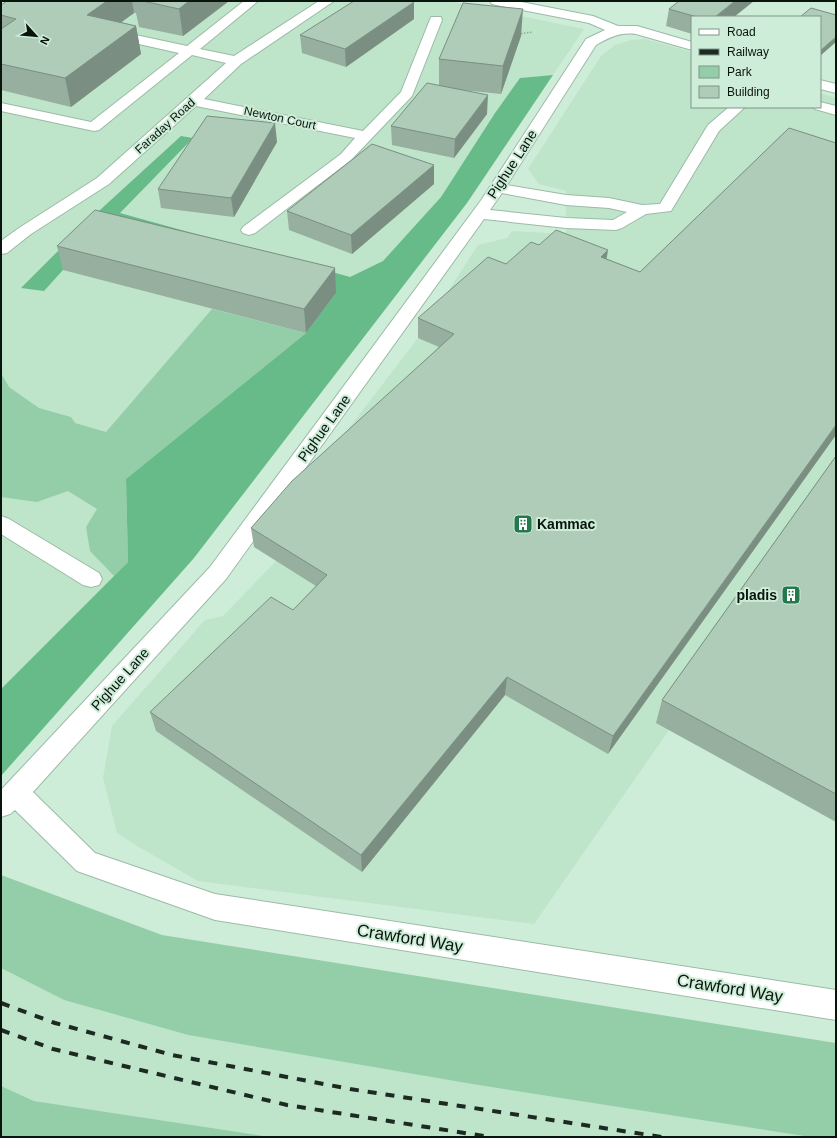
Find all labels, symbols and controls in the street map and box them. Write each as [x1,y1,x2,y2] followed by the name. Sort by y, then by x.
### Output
[16,16,56,56] north arrow
[691,16,821,108] legend
[727,25,756,39] text: Road
[38,34,52,47] text: N
[727,45,769,59] text: Railway
[727,65,753,79] text: Park
[727,85,770,99] text: Building
[132,95,198,157] street label: Faraday Road
[243,104,318,133] street label: Newton Court
[484,126,540,201] street label: Pighue Lane
[294,391,354,465] street label: Pighue Lane
[512,513,534,535] building icon: Kammac
[537,516,596,532] place label: Kammac
[780,584,802,606] building icon: pladis
[737,587,777,603] place label: pladis
[88,644,152,714] street label: Pighue Lane
[356,921,465,956] street label: Crawford Way
[676,971,785,1006] street label: Crawford Way

